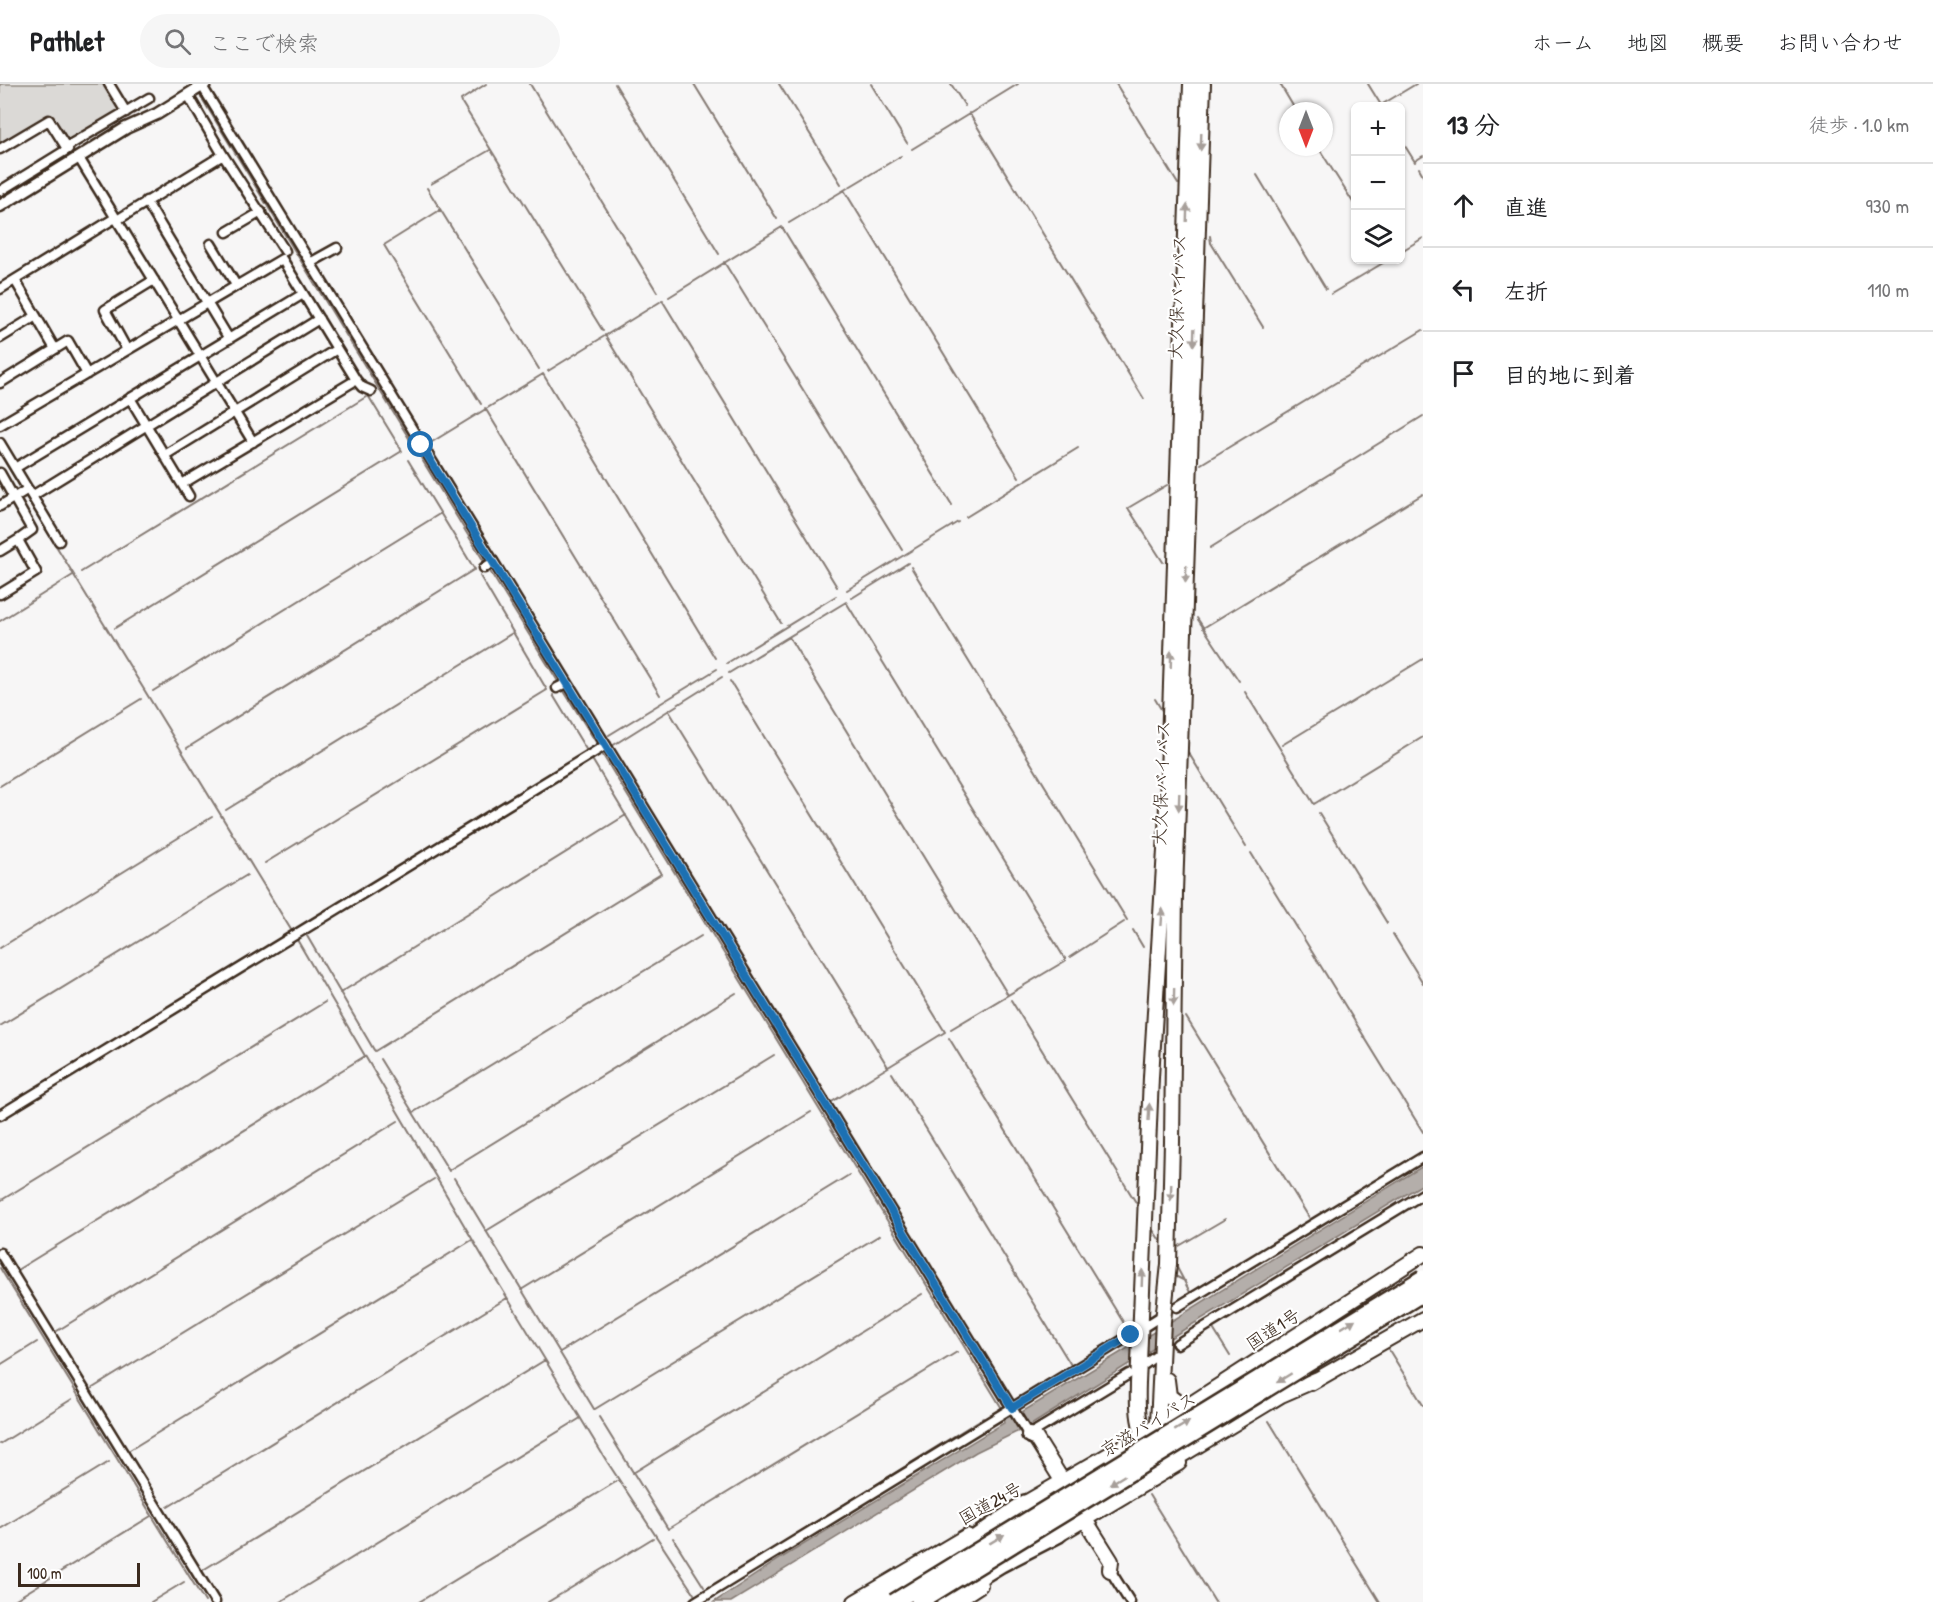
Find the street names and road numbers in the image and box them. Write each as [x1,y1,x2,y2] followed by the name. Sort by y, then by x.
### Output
[1162,234,1192,360] street label: 大久保バイパス
[1146,720,1176,846] street label: 大久保バイパス
[1241,1302,1305,1356] street label: 国道1号
[1095,1386,1201,1462] street label: 京滋バイパス
[954,1475,1026,1531] street label: 国道24号

